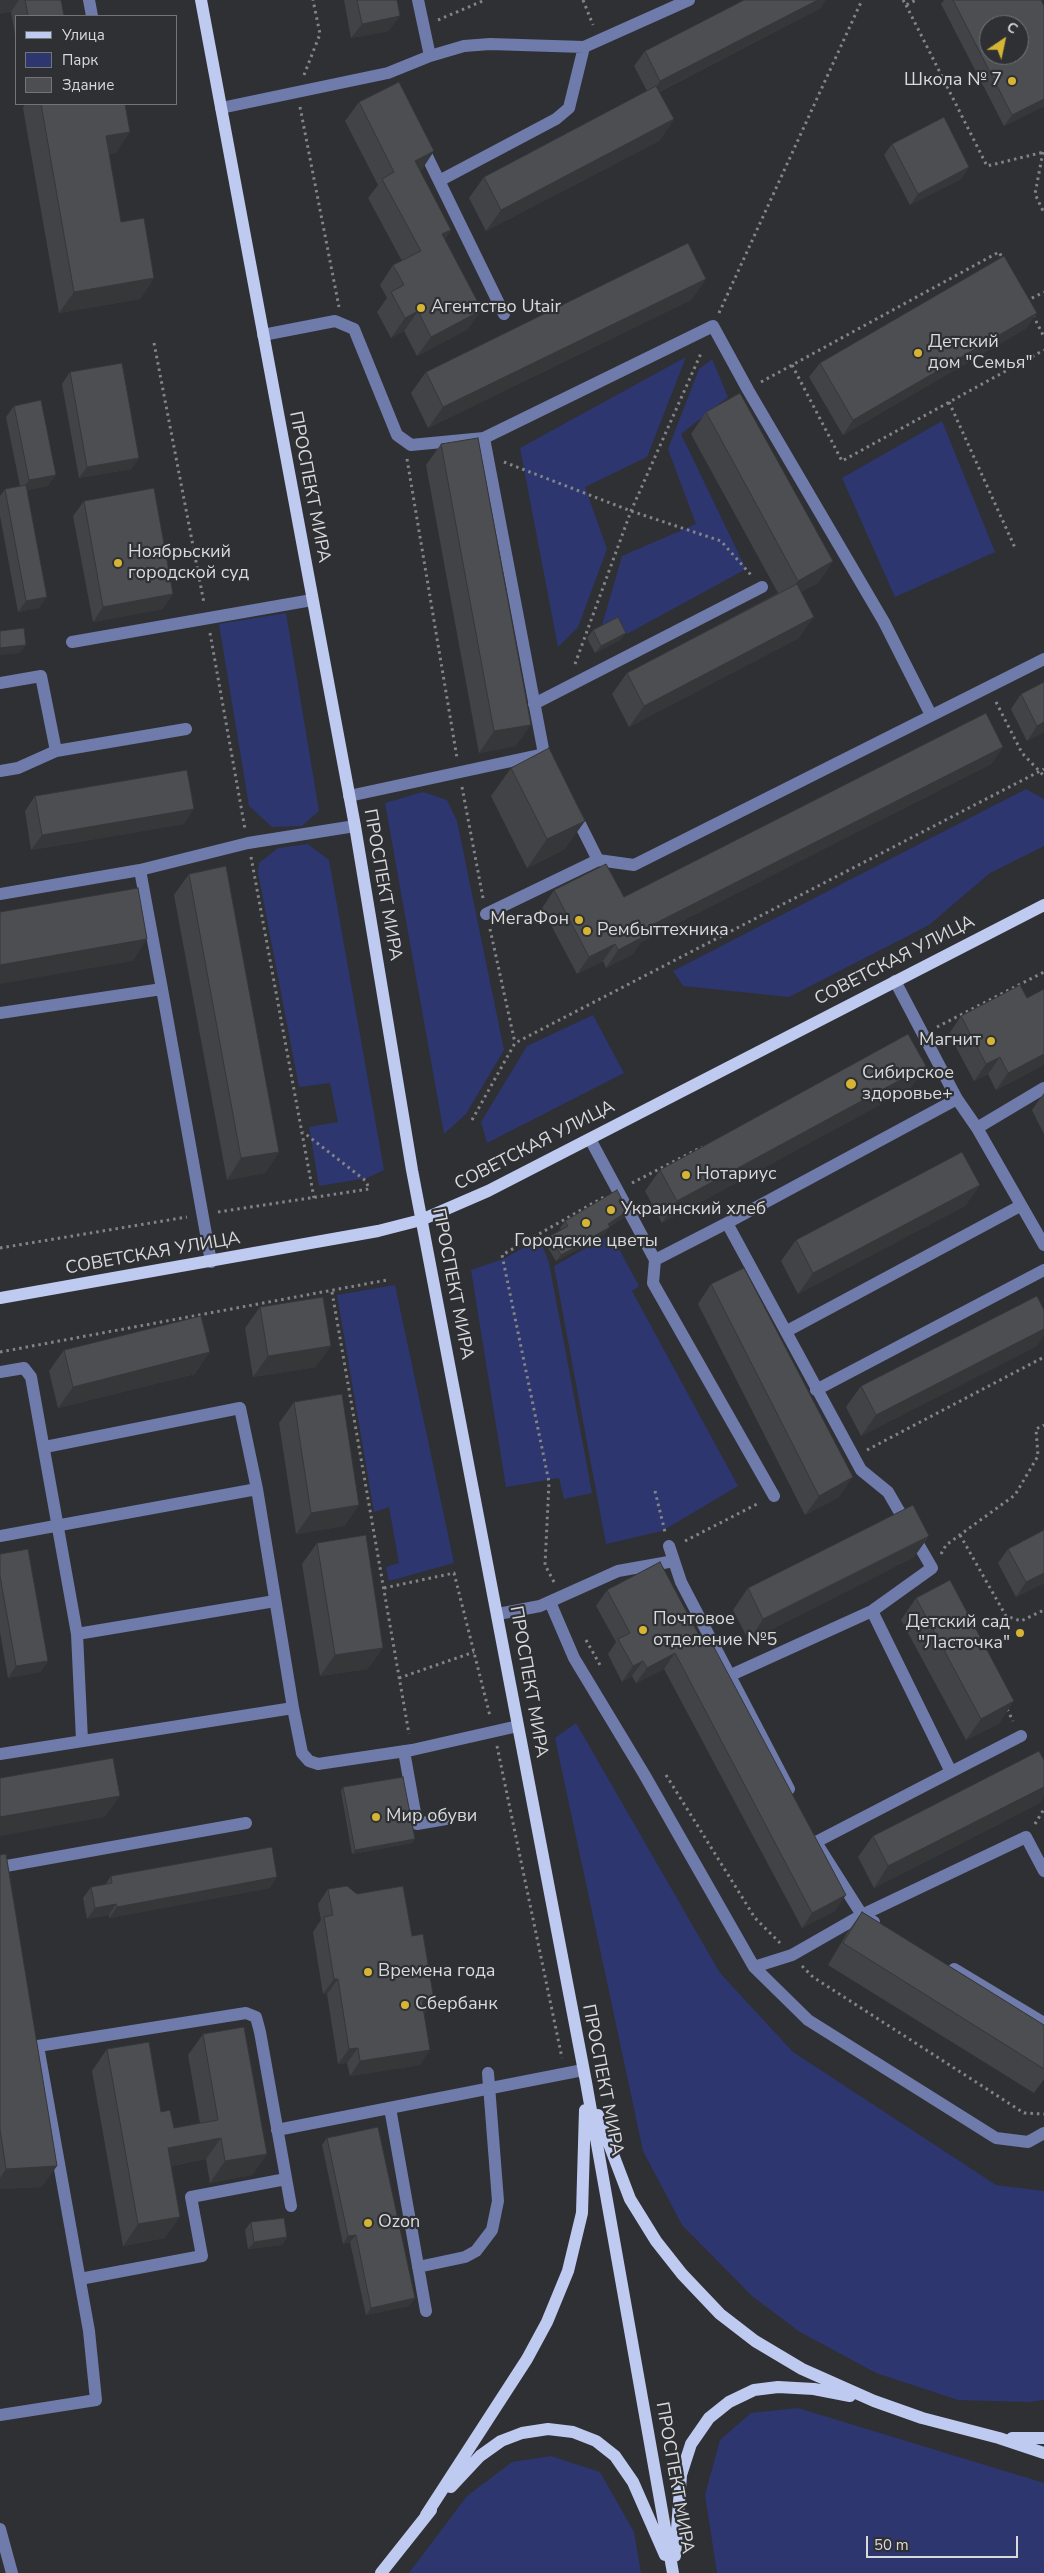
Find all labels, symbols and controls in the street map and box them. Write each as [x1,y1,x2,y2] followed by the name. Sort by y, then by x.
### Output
[15,15,178,105] legend
[979,15,1029,65] north arrow
[1003,17,1021,39] text: С
[62,25,105,45] text: Улица
[62,50,98,70] text: Парк
[904,70,1002,92] place label: Школа № 7
[62,75,114,95] text: Здание
[1006,75,1018,87] marker: Школа № 7
[431,297,561,319] place label: Агентство Utair
[415,302,427,314] marker: Агентство Utair
[928,332,1033,374] place label: Детский дом "Семья"
[912,347,924,359] marker: Детский дом "Семья"
[284,409,334,565] street label: ПРОСПЕКТ МИРА
[128,542,249,584] place label: Ноябрьский городской суд
[112,557,124,569] marker: Ноябрьский городской суд
[358,807,406,963] street label: ПРОСПЕКТ МИРА
[490,909,569,931] place label: МегаФон
[811,911,979,1011] street label: СОВЕТСКАЯ УЛИЦА
[573,914,585,926] marker: МегаФон
[597,920,729,942] place label: Рембыттехника
[581,925,593,937] marker: Рембыттехника
[919,1030,981,1052] place label: Магнит
[985,1035,997,1047] marker: Магнит
[862,1063,954,1106] place label: Сибирское здоровье+
[844,1077,858,1091] marker: Сибирское здоровье+
[451,1096,619,1196] street label: СОВЕТСКАЯ УЛИЦА
[696,1164,777,1186] place label: Нотариус
[680,1169,692,1181] marker: Нотариус
[621,1199,766,1221] place label: Украинский хлеб
[605,1204,617,1216] marker: Украинский хлеб
[427,1206,477,1362] street label: ПРОСПЕКТ МИРА
[580,1217,592,1229] marker: Городские цветы
[64,1228,242,1280] street label: СОВЕТСКАЯ УЛИЦА
[514,1231,658,1253] place label: Городские цветы
[504,1604,552,1760] street label: ПРОСПЕКТ МИРА
[653,1609,777,1652] place label: Почтовое отделение №5
[906,1612,1010,1655] place label: Детский сад "Ласточка"
[637,1624,649,1636] marker: Почтовое отделение №5
[1014,1627,1026,1639] marker: Детский сад "Ласточка"
[386,1806,477,1828] place label: Мир обуви
[370,1811,382,1823] marker: Мир обуви
[378,1961,495,1983] place label: Времена года
[362,1966,374,1978] marker: Времена года
[415,1994,498,2016] place label: Сбербанк
[399,1999,411,2011] marker: Сбербанк
[577,2002,627,2158] street label: ПРОСПЕКТ МИРА
[378,2212,420,2234] place label: Ozon
[362,2217,374,2229] marker: Ozon
[650,2400,698,2556] street label: ПРОСПЕКТ МИРА
[869,2526,1022,2558] scale bar
[874,2535,909,2555] text: 50 m

